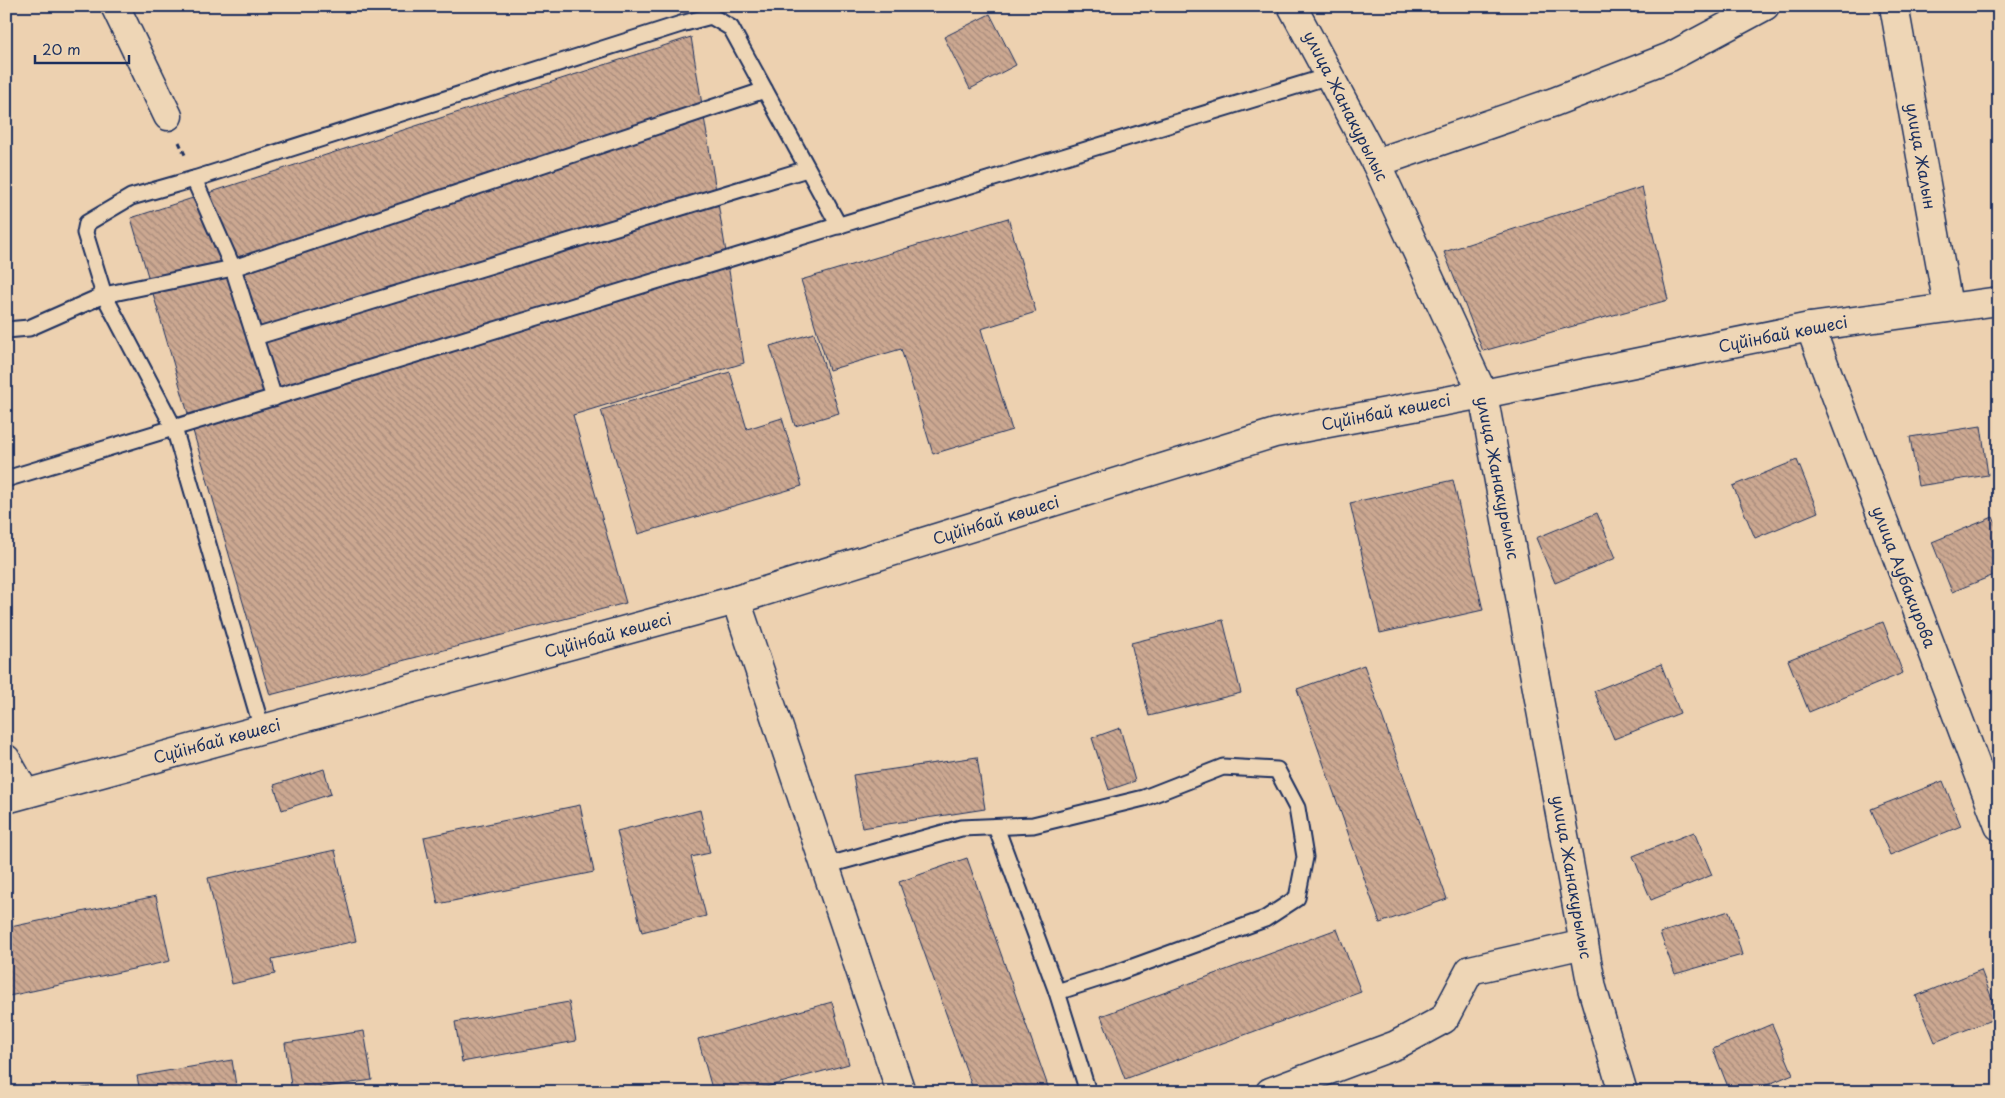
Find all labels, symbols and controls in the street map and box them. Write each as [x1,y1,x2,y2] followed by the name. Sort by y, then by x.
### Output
[1299,26,1395,185] street label: улица Жанакурылыс
[35,32,129,64] scale bar
[42,37,81,60] text: 20 m
[1901,101,1943,211] street label: улица Жалын
[1716,309,1849,357] street label: Сүйінбай көшесі
[1319,387,1452,435] street label: Сүйінбай көшесі
[1471,394,1527,561] street label: улица Жанакурылыс
[930,488,1062,550] street label: Сүйінбай көшесі
[1867,502,1943,651] street label: улица Аубакирова
[541,605,674,663] street label: Сүйінбай көшесі
[150,711,283,769] street label: Сүйінбай көшесі
[1547,793,1599,961] street label: улица Жанакурылыс

